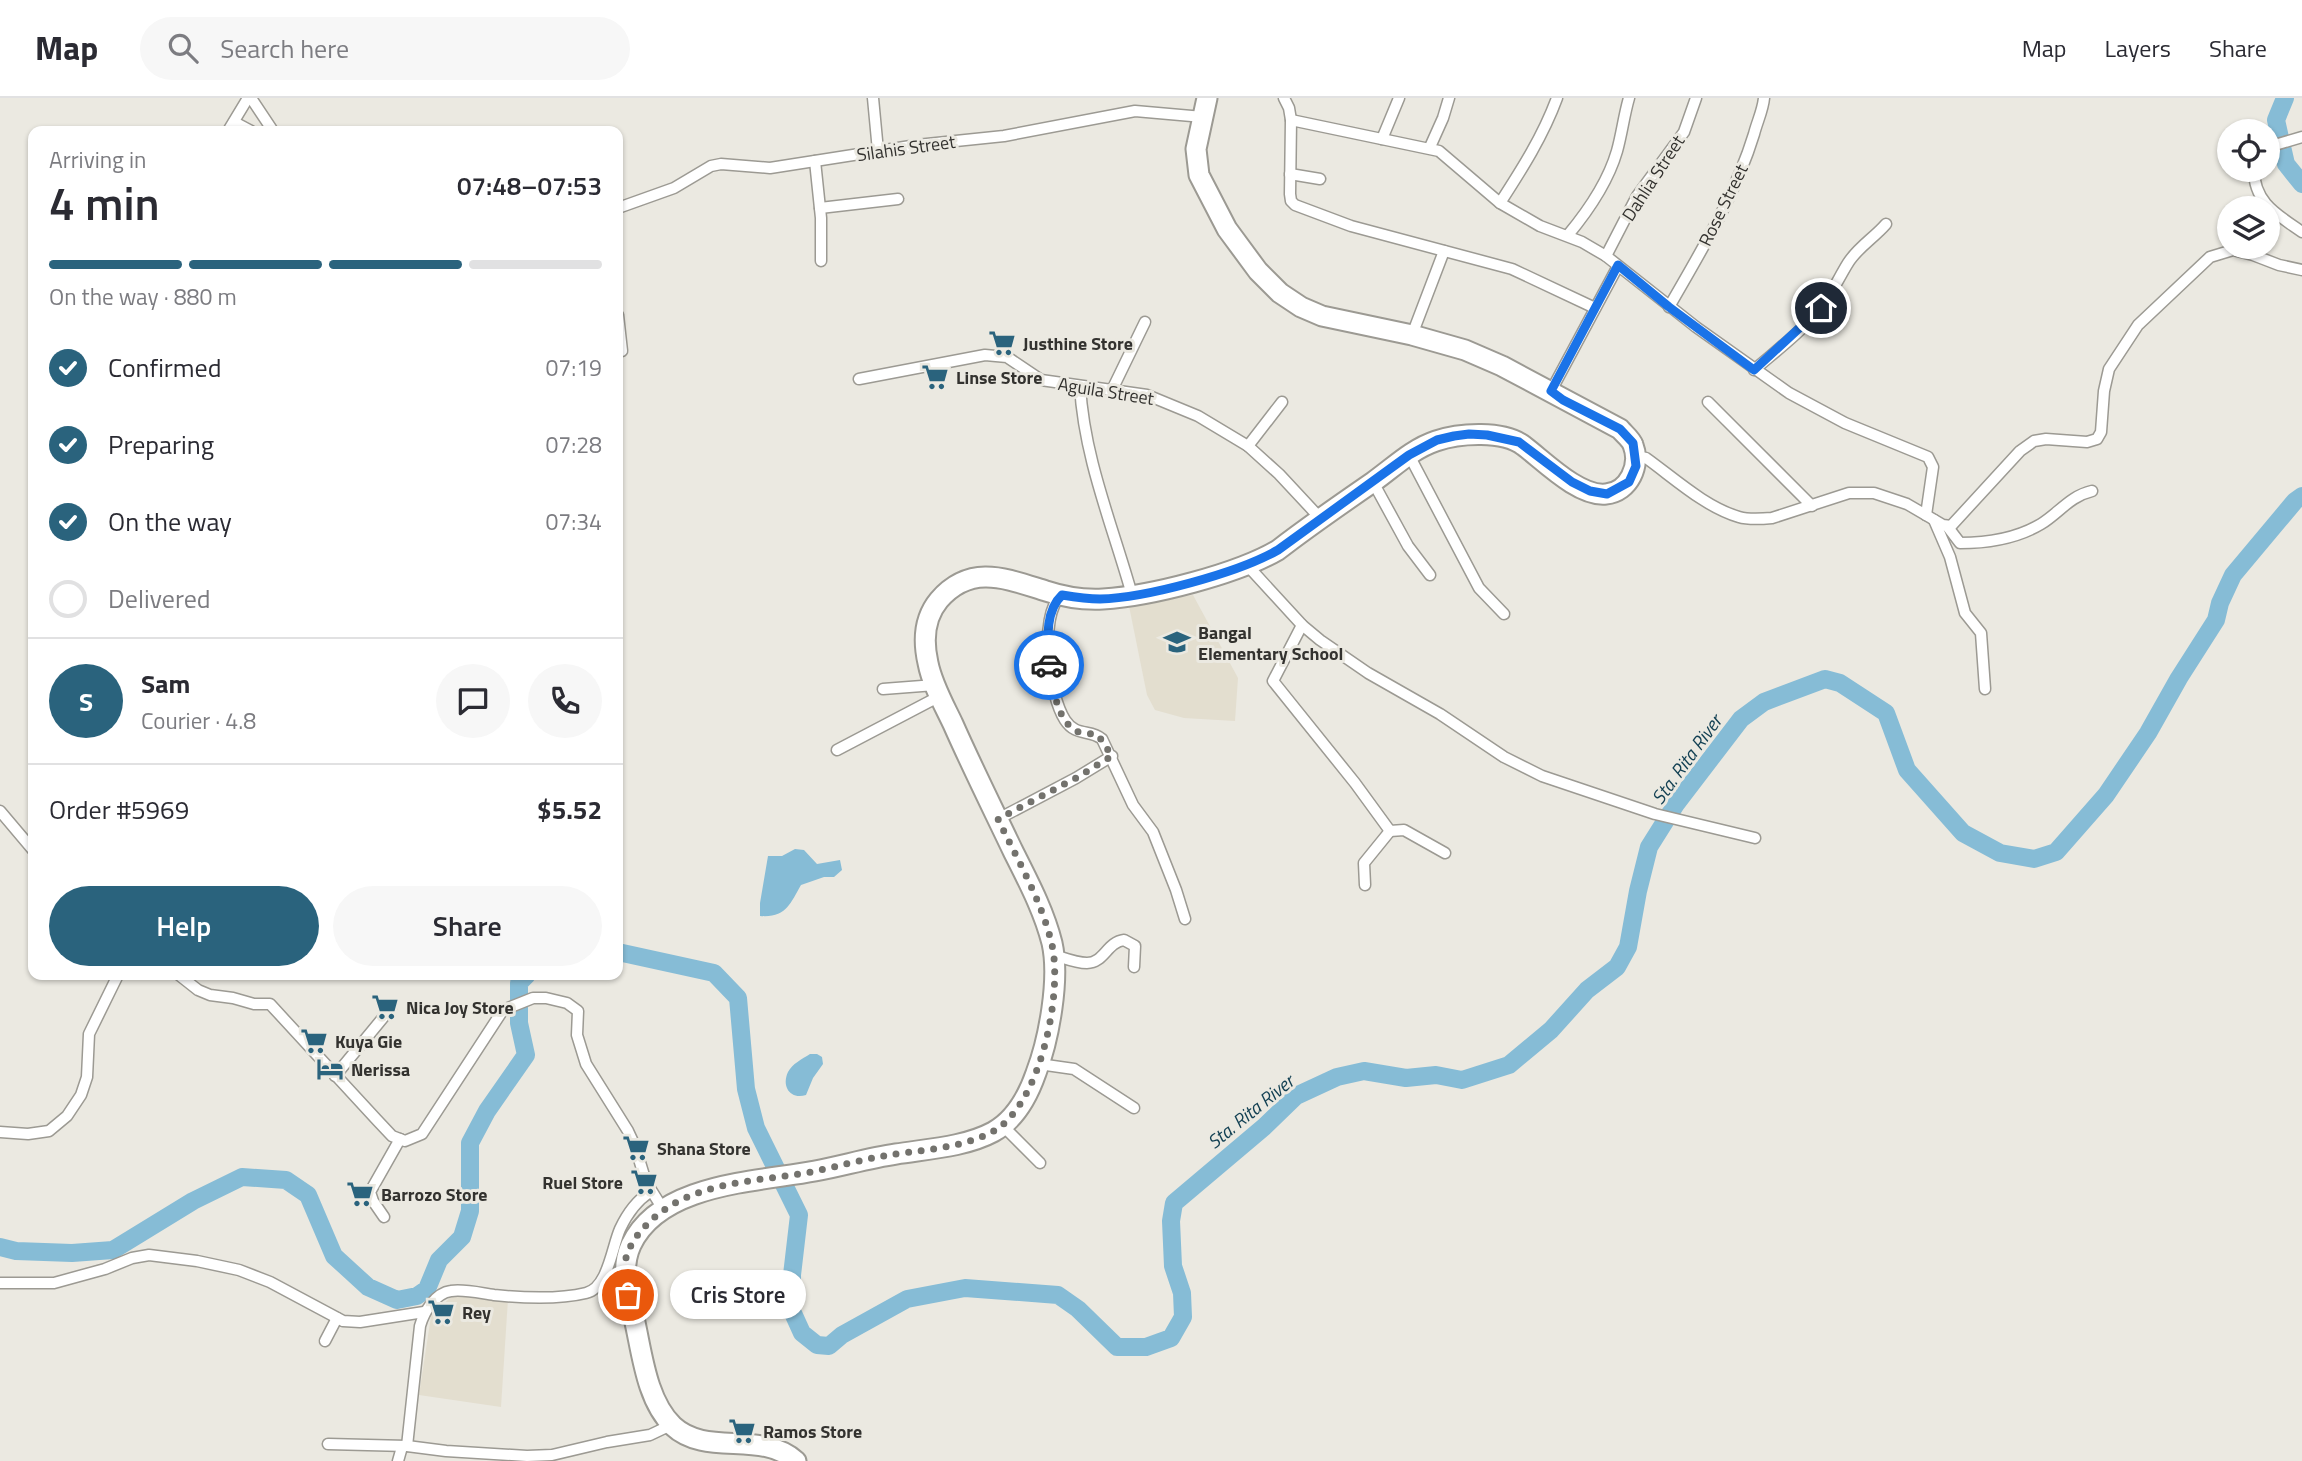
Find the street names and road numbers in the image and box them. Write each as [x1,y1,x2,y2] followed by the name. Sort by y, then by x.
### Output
[855,128,958,168] street label: Silahis Street
[1615,129,1691,226] street label: Dahlia Street
[1692,159,1755,251] street label: Rose Street
[1056,370,1157,412] street label: Aguila Street

